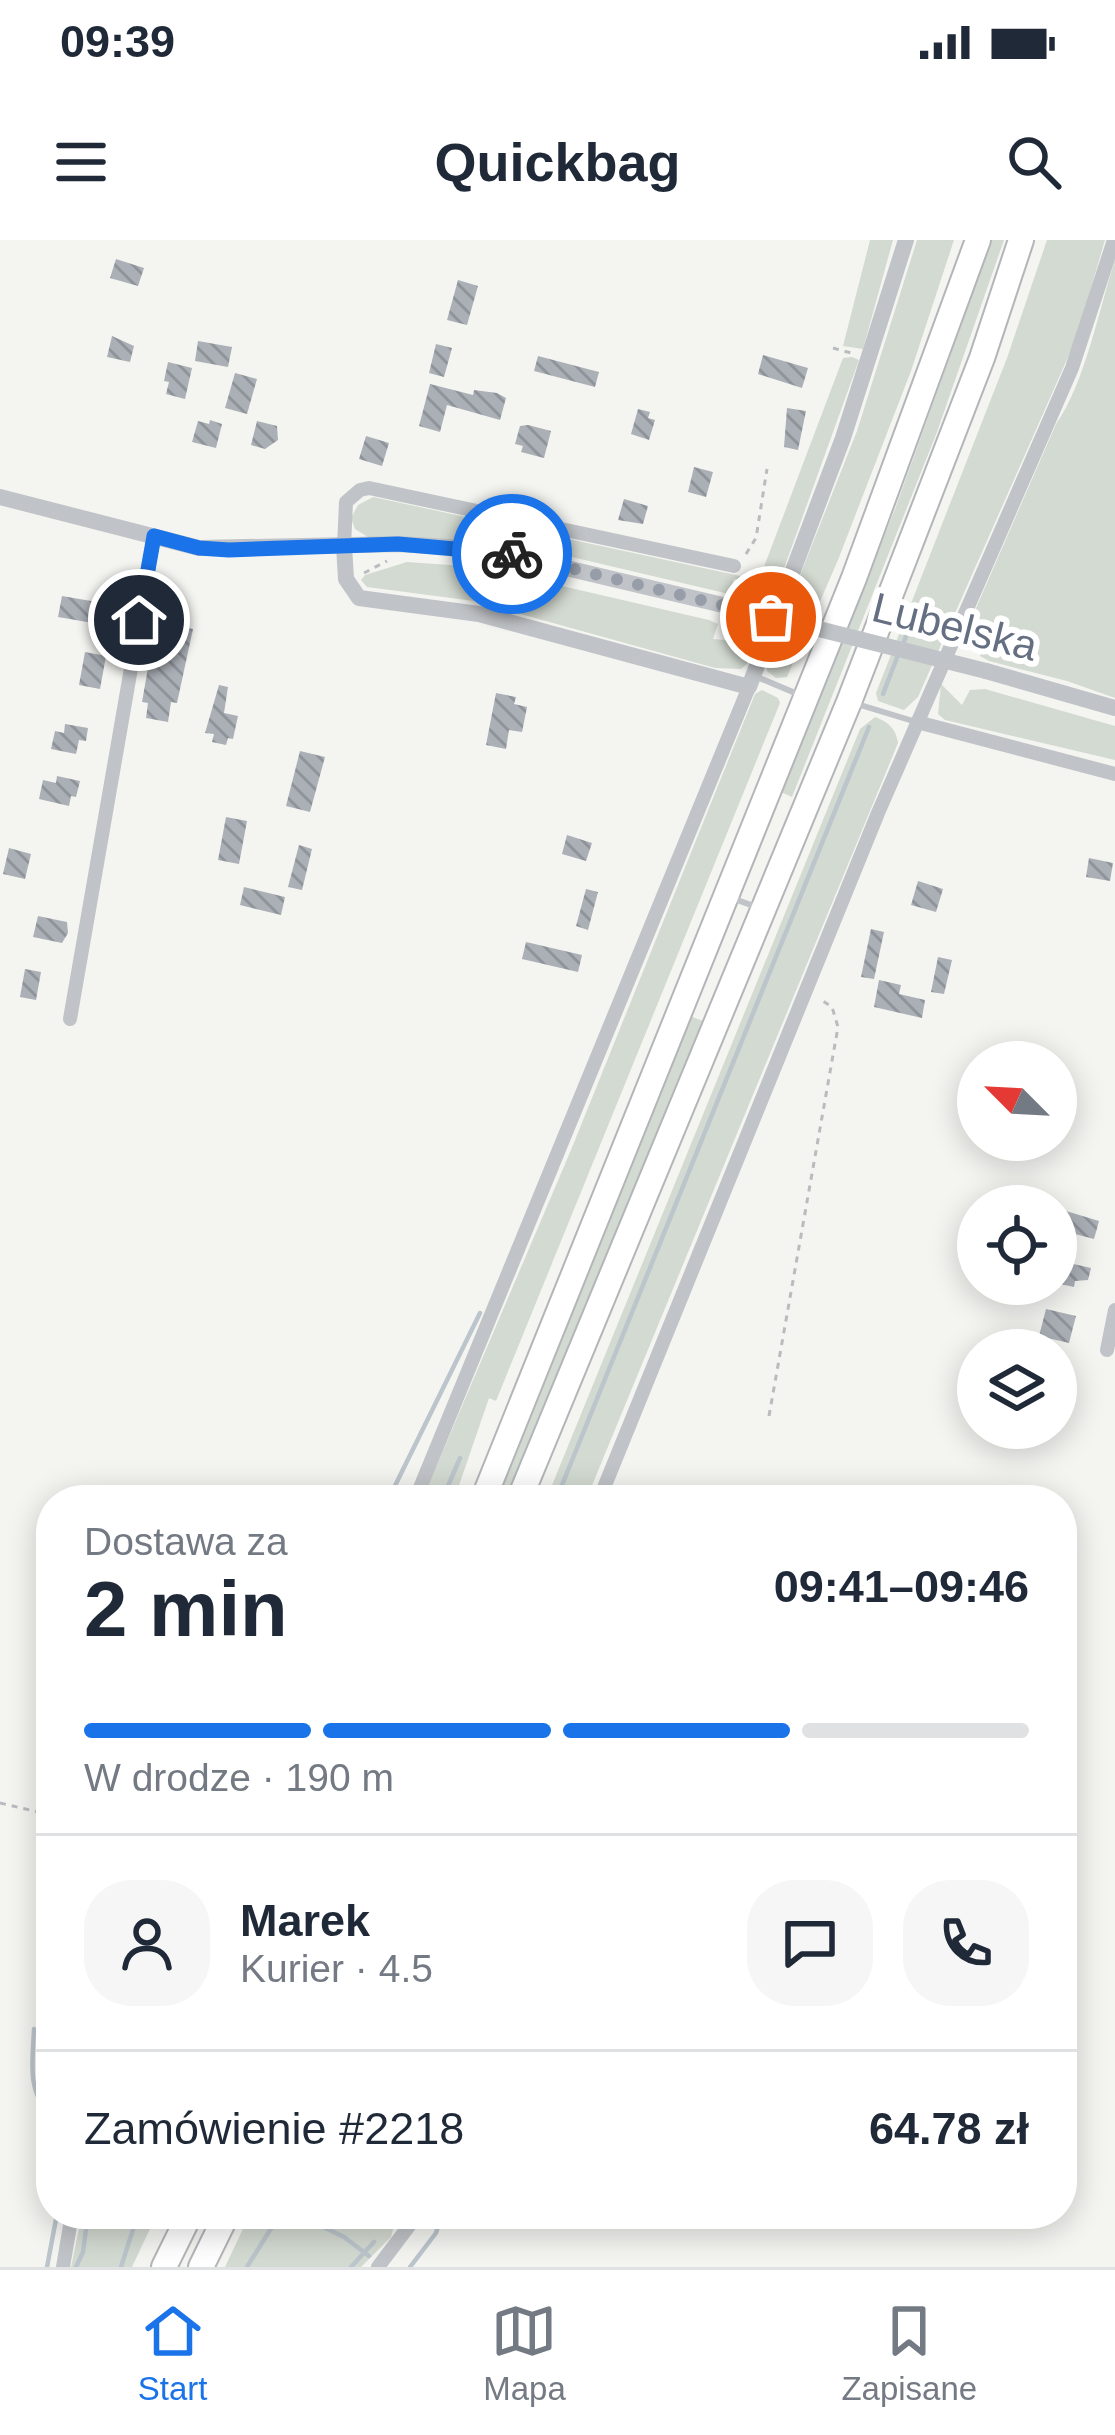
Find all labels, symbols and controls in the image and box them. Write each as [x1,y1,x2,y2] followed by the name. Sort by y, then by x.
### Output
[60,16,175,67] text: 09:39
[48,129,114,195] icon: menu
[1001,129,1067,195] icon: search
[434,132,681,192] text: Quickbag
[452,494,572,614] courier
[479,521,545,587] icon: bike
[720,566,822,668] pin
[88,569,190,671] pin
[868,583,1043,670] street label: Lubelska
[738,584,804,650] icon: bag
[106,587,172,653] icon: home
[957,1041,1077,1161] north arrow
[957,1041,1077,1449] map controls
[957,1185,1077,1305] button: locate
[957,1329,1077,1449] button: layers
[84,1520,288,1563] text: Dostawa za
[774,1561,1029,1612] text: 09:41–09:46
[84,1565,288,1653] text: 2 min
[84,1756,394,1799] text: W drodze · 190 m
[84,1880,210,2006] button: person
[747,1880,873,2006] button: chat
[903,1880,1029,2006] button: phone
[240,1895,370,1946] text: Marek
[240,1947,433,1990] text: Kurier · 4.5
[84,2103,464,2154] text: Zamówienie #2218
[869,2103,1029,2154] text: 64.78 zł
[138,2298,208,2408] tab: Start
[483,2298,566,2408] tab: Mapa
[841,2298,977,2408] tab: Zapisane

